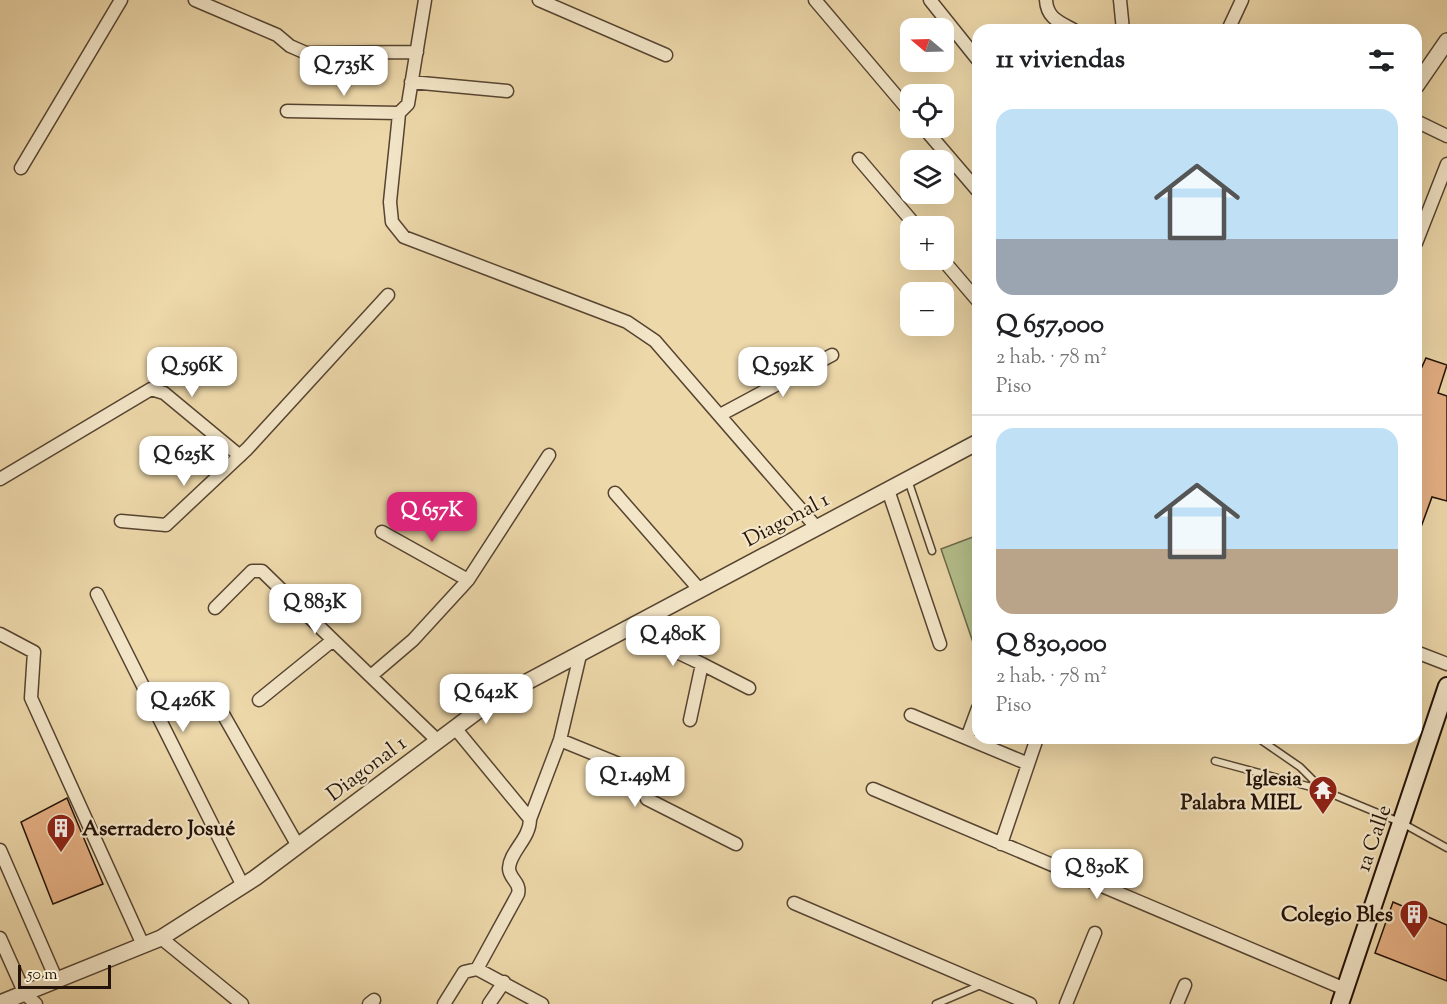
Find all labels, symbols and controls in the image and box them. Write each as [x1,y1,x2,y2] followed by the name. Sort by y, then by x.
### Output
[900,18,954,72] north arrow
[900,18,954,336] map controls
[996,42,1125,79] text: 11 viviendas
[1365,44,1398,77] icon: filters
[295,46,393,97] pin: Q 735K
[314,51,374,80] text: Q 735K
[900,84,954,138] button: locate
[1143,148,1251,256] icon: home
[900,150,954,204] button: layers
[900,216,954,270] button: +
[900,282,954,336] button: −
[996,307,1104,344] text: Q 657,000
[996,344,1107,373] text: 2 hab. · 78 m²
[143,347,241,398] pin: Q 596K
[734,347,832,398] pin: Q 592K
[161,352,223,381] text: Q 596K
[752,352,814,381] text: Q 592K
[996,373,1031,402] text: Piso
[135,436,233,487] pin: Q 625K
[153,441,215,470] text: Q 625K
[1143,467,1251,575] icon: home
[739,486,835,556] street label: Diagonal 1
[383,492,481,543] pin: Q 657K
[401,497,463,526] text: Q 657K
[266,584,364,635] pin: Q 883K
[283,589,347,618] text: Q 883K
[624,616,722,667] pin: Q 480K
[640,621,706,650] text: Q 480K
[996,626,1107,663] text: Q 830,000
[996,663,1107,692] text: 2 hab. · 78 m²
[437,674,535,725] pin: Q 642K
[454,679,518,708] text: Q 642K
[134,682,232,733] pin: Q 426K
[151,687,215,716] text: Q 426K
[996,692,1031,721] text: Piso
[321,730,413,810] street label: Diagonal 1
[580,757,690,808] pin: Q 1.49M
[600,762,670,791] text: Q 1.49M
[1180,765,1302,819] place label: Iglesia Palabra MIEL
[1307,774,1339,816] temple icon: Iglesia Palabra MIEL
[1349,801,1400,876] street label: 1a Calle
[45,812,77,854] building icon: Aserradero Josué
[82,815,235,845] place label: Aserradero Josué
[1048,849,1146,900] pin: Q 830K
[1065,854,1129,883] text: Q 830K
[1398,898,1430,940] building icon: Colegio Bles
[1281,901,1393,931] place label: Colegio Bles
[18,962,111,990] scale bar
[27,964,58,987] text: 50 m

